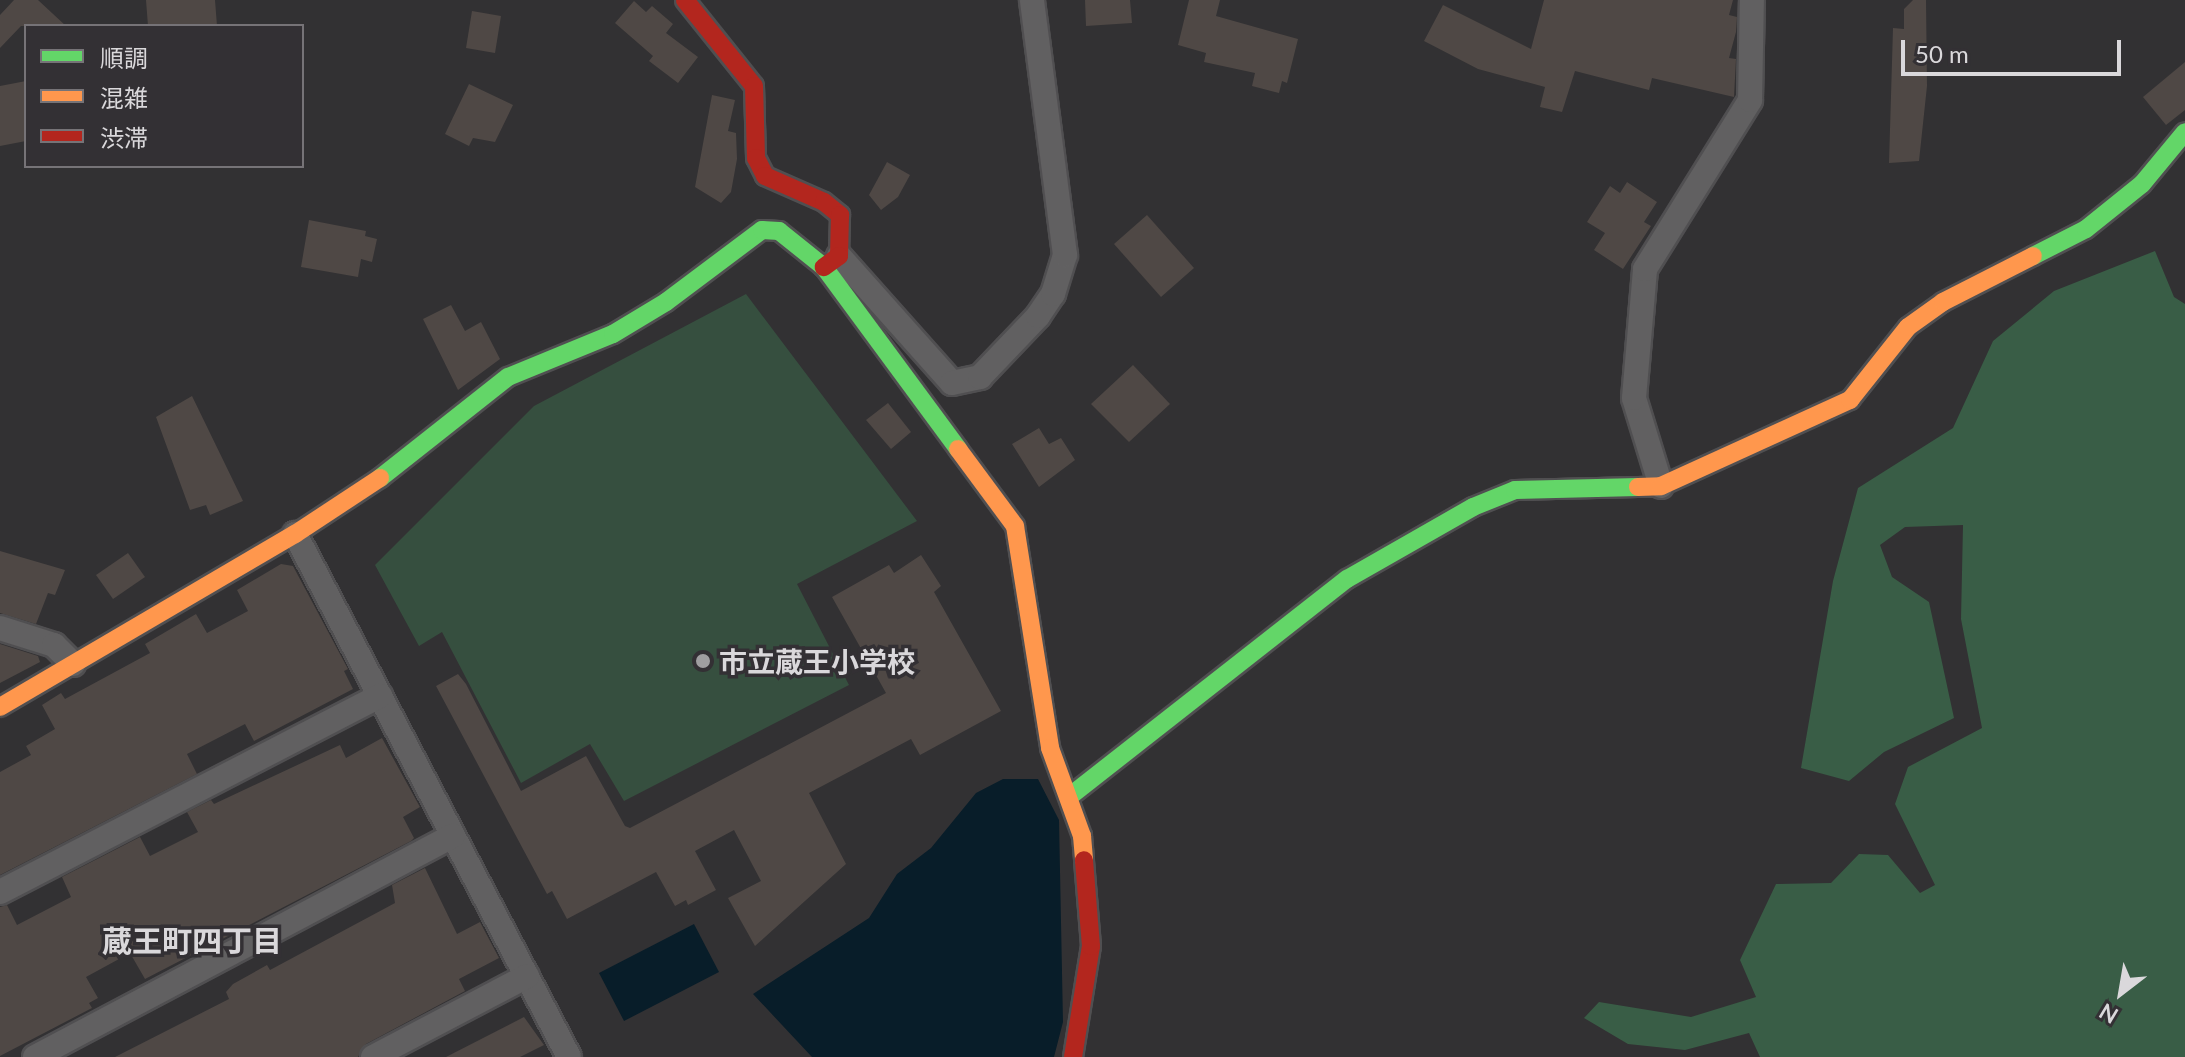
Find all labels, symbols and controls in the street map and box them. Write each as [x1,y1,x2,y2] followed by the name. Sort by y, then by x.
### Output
[24,24,304,168] legend
[1905,24,2125,74] scale bar
[1915,39,1969,68] text: 50 m
[100,43,148,72] text: 順調
[100,83,148,112] text: 混雑
[100,123,148,152] text: 渋滞
[719,644,915,678] place label: 市立蔵王小学校
[694,652,712,670] marker: 市立蔵王小学校
[102,922,282,958] district label: 蔵王町四丁目
[2081,953,2161,1033] north arrow
[2094,998,2123,1030] text: N

